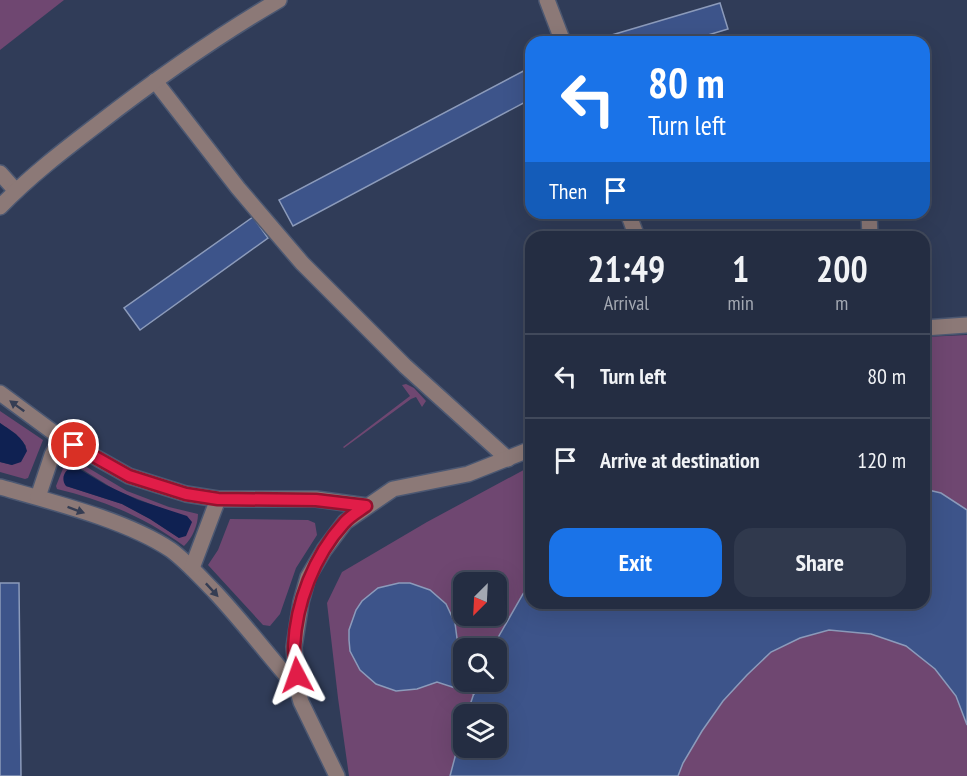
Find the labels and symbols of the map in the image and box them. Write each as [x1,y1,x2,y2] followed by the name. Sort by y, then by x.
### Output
[9,400,25,412] one-way arrow
[48,419,99,470] pin
[67,505,85,515] one-way arrow
[453,572,507,626] north arrow
[205,582,219,597] one-way arrow
[265,643,329,707] position arrow

